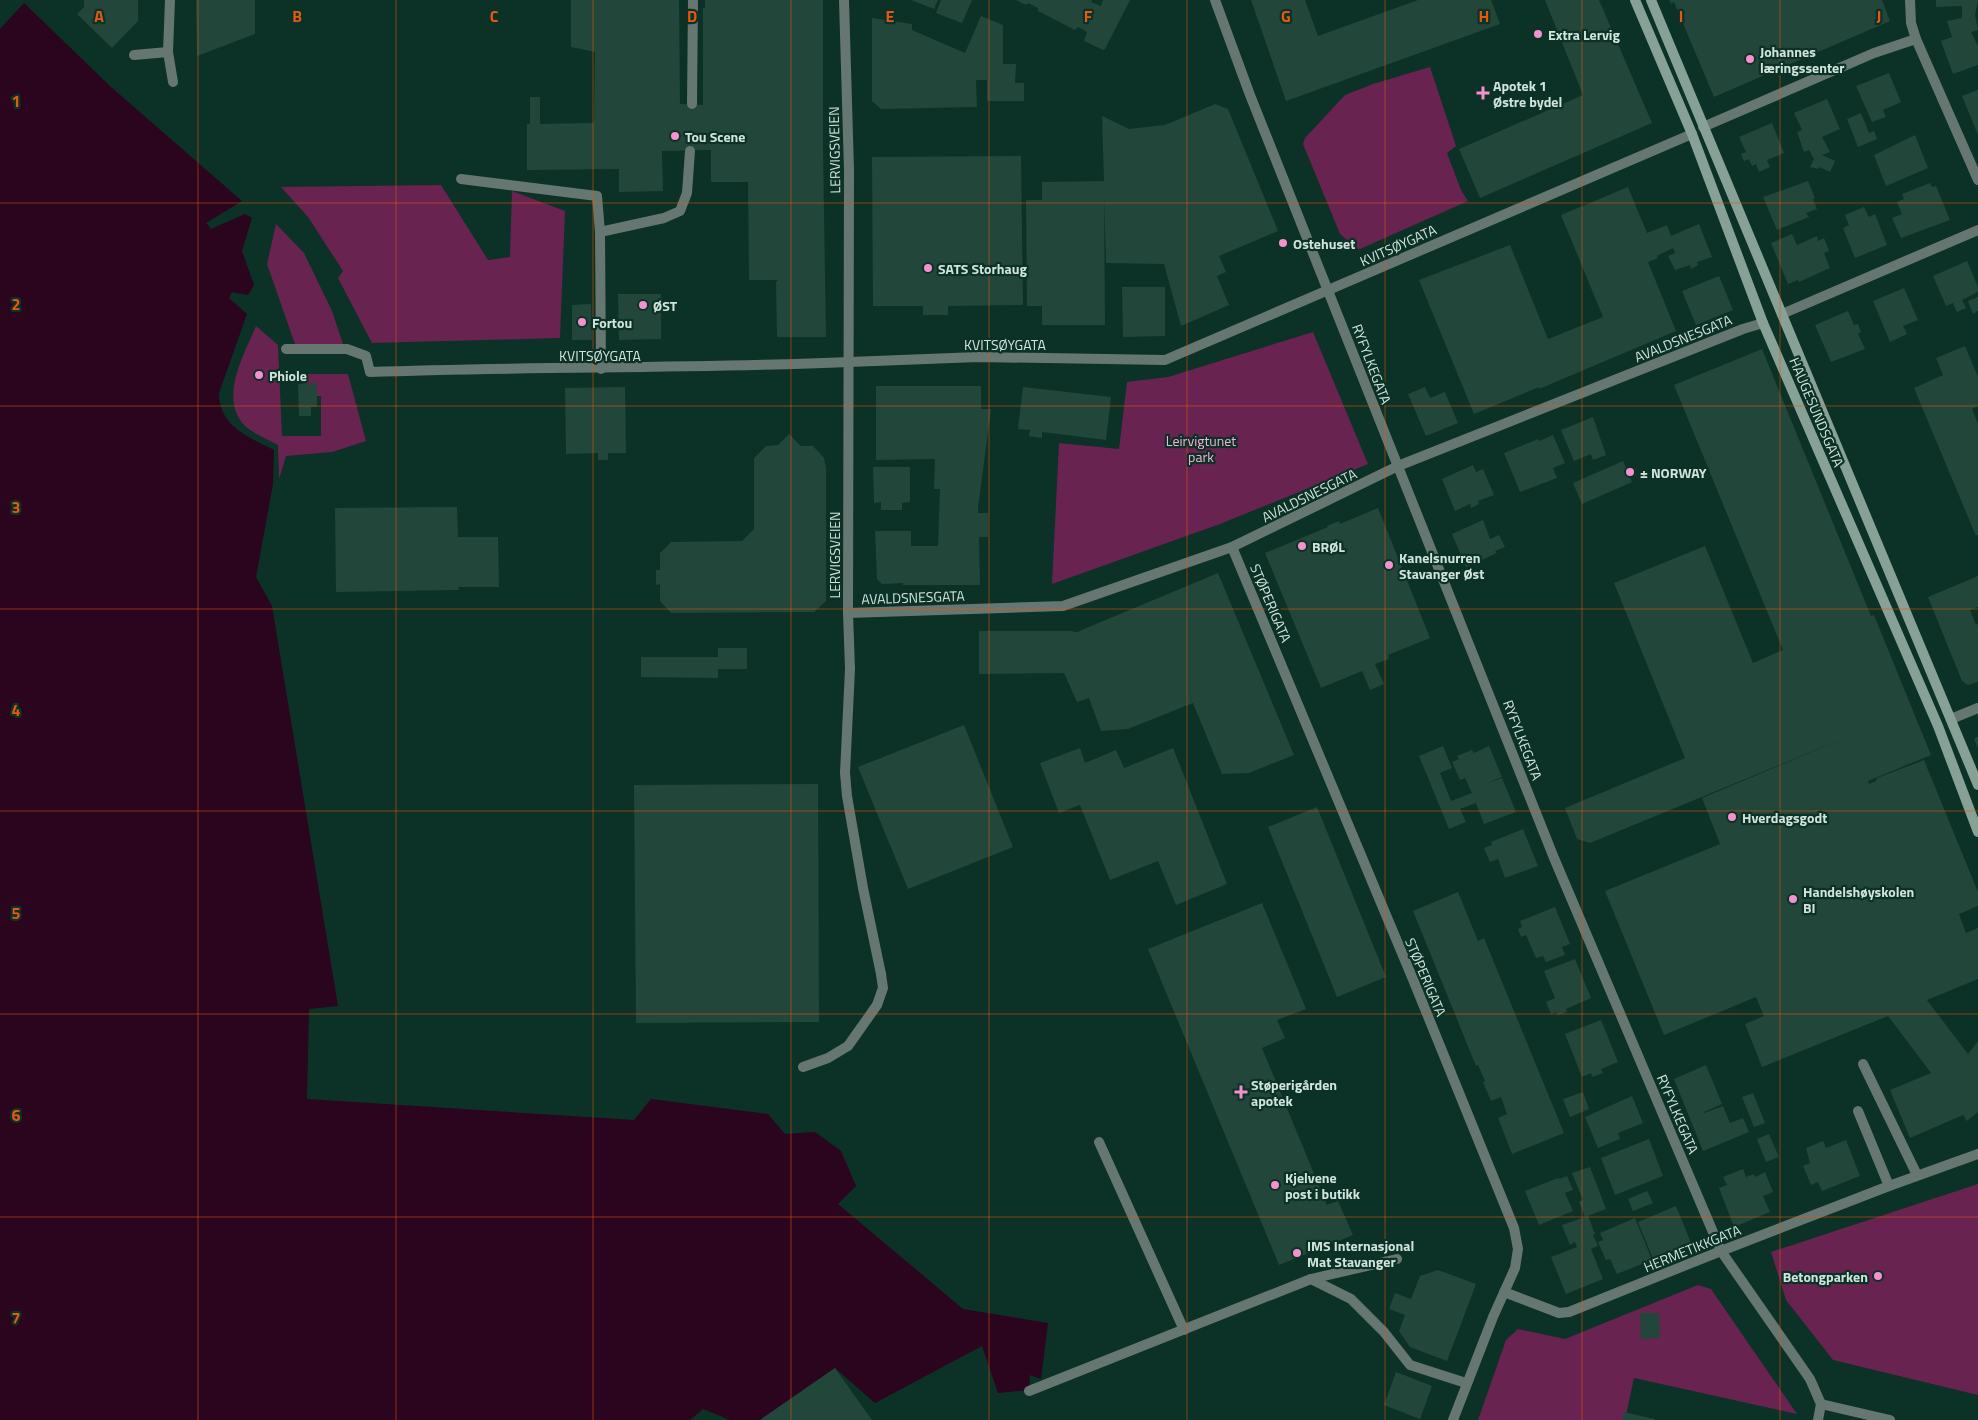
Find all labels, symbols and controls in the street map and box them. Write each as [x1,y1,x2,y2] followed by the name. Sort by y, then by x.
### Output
[94,4,104,28] text: A
[292,4,302,28] text: B
[490,4,499,28] text: C
[687,4,697,28] text: D
[886,4,895,28] text: E
[1084,4,1093,28] text: F
[1281,4,1291,28] text: G
[1479,4,1489,28] text: H
[1679,4,1683,28] text: I
[1877,4,1881,28] text: J
[1548,24,1620,45] place label: Extra Lervig
[1532,28,1544,40] marker: Extra Lervig
[1760,41,1844,78] place label: Johannes læringssenter
[1744,53,1756,65] marker: Johannes læringssenter
[1493,75,1562,112] place label: Apotek 1 Østre bydel
[1477,87,1489,99] marker: Apotek 1 Østre bydel
[12,89,20,113] text: 1
[823,106,845,194] street label: LERVIGSVEIEN
[685,126,746,147] place label: Tou Scene
[669,130,681,142] marker: Tou Scene
[1356,218,1440,271] street label: KVITSØYGATA
[1293,233,1355,254] place label: Ostehuset
[1277,237,1289,249] marker: Ostehuset
[938,258,1027,279] place label: SATS Storhaug
[922,262,934,274] marker: SATS Storhaug
[12,292,20,316] text: 2
[653,295,678,316] place label: ØST
[637,299,649,311] marker: ØST
[1631,309,1736,367] street label: AVALDSNESGATA
[592,312,632,333] place label: Fortou
[576,316,588,328] marker: Fortou
[1347,321,1397,408] street label: RYFYLKEGATA
[964,334,1047,355] street label: KVITSØYGATA
[559,345,642,366] street label: KVITSØYGATA
[1784,354,1850,471] street label: HAUGESUNDSGATA
[269,365,307,386] place label: Phiole
[253,369,265,381] marker: Phiole
[1166,430,1236,467] park label: Leirvigtunet park
[1640,462,1707,483] place label: ± NORWAY
[1258,463,1361,527] street label: AVALDSNESGATA
[1624,466,1636,478] marker: ± NORWAY
[12,495,20,519] text: 3
[824,511,845,599] street label: LERVIGSVEIEN
[1312,536,1345,557] place label: BRØL
[1296,540,1308,552] marker: BRØL
[1399,547,1484,584] place label: Kanelsnurren Stavanger Øst
[1383,559,1395,571] marker: Kanelsnurren Stavanger Øst
[1245,561,1297,646] street label: STØPERIGATA
[861,585,966,609] street label: AVALDSNESGATA
[1498,697,1548,784] street label: RYFYLKEGATA
[12,698,21,722] text: 4
[1742,807,1827,828] place label: Hverdagsgodt
[1726,811,1738,823] marker: Hverdagsgodt
[1803,881,1914,918] place label: Handelshøyskolen BI
[1787,893,1799,905] marker: Handelshøyskolen BI
[12,901,21,925] text: 5
[1400,935,1452,1020] street label: STØPERIGATA
[1652,1071,1704,1158] street label: RYFYLKEGATA
[1251,1074,1337,1111] place label: Støperigården apotek
[1235,1086,1247,1098] marker: Støperigården apotek
[12,1103,21,1127] text: 6
[1285,1167,1361,1204] place label: Kjelvene post i butikk
[1269,1179,1281,1191] marker: Kjelvene post i butikk
[1640,1219,1744,1277] street label: HERMETIKKGATA
[1307,1235,1414,1272] place label: IMS Internasjonal Mat Stavanger
[1291,1247,1303,1259] marker: IMS Internasjonal Mat Stavanger
[1783,1266,1868,1287] place label: Betongparken
[1872,1270,1884,1282] marker: Betongparken
[12,1306,20,1330] text: 7

